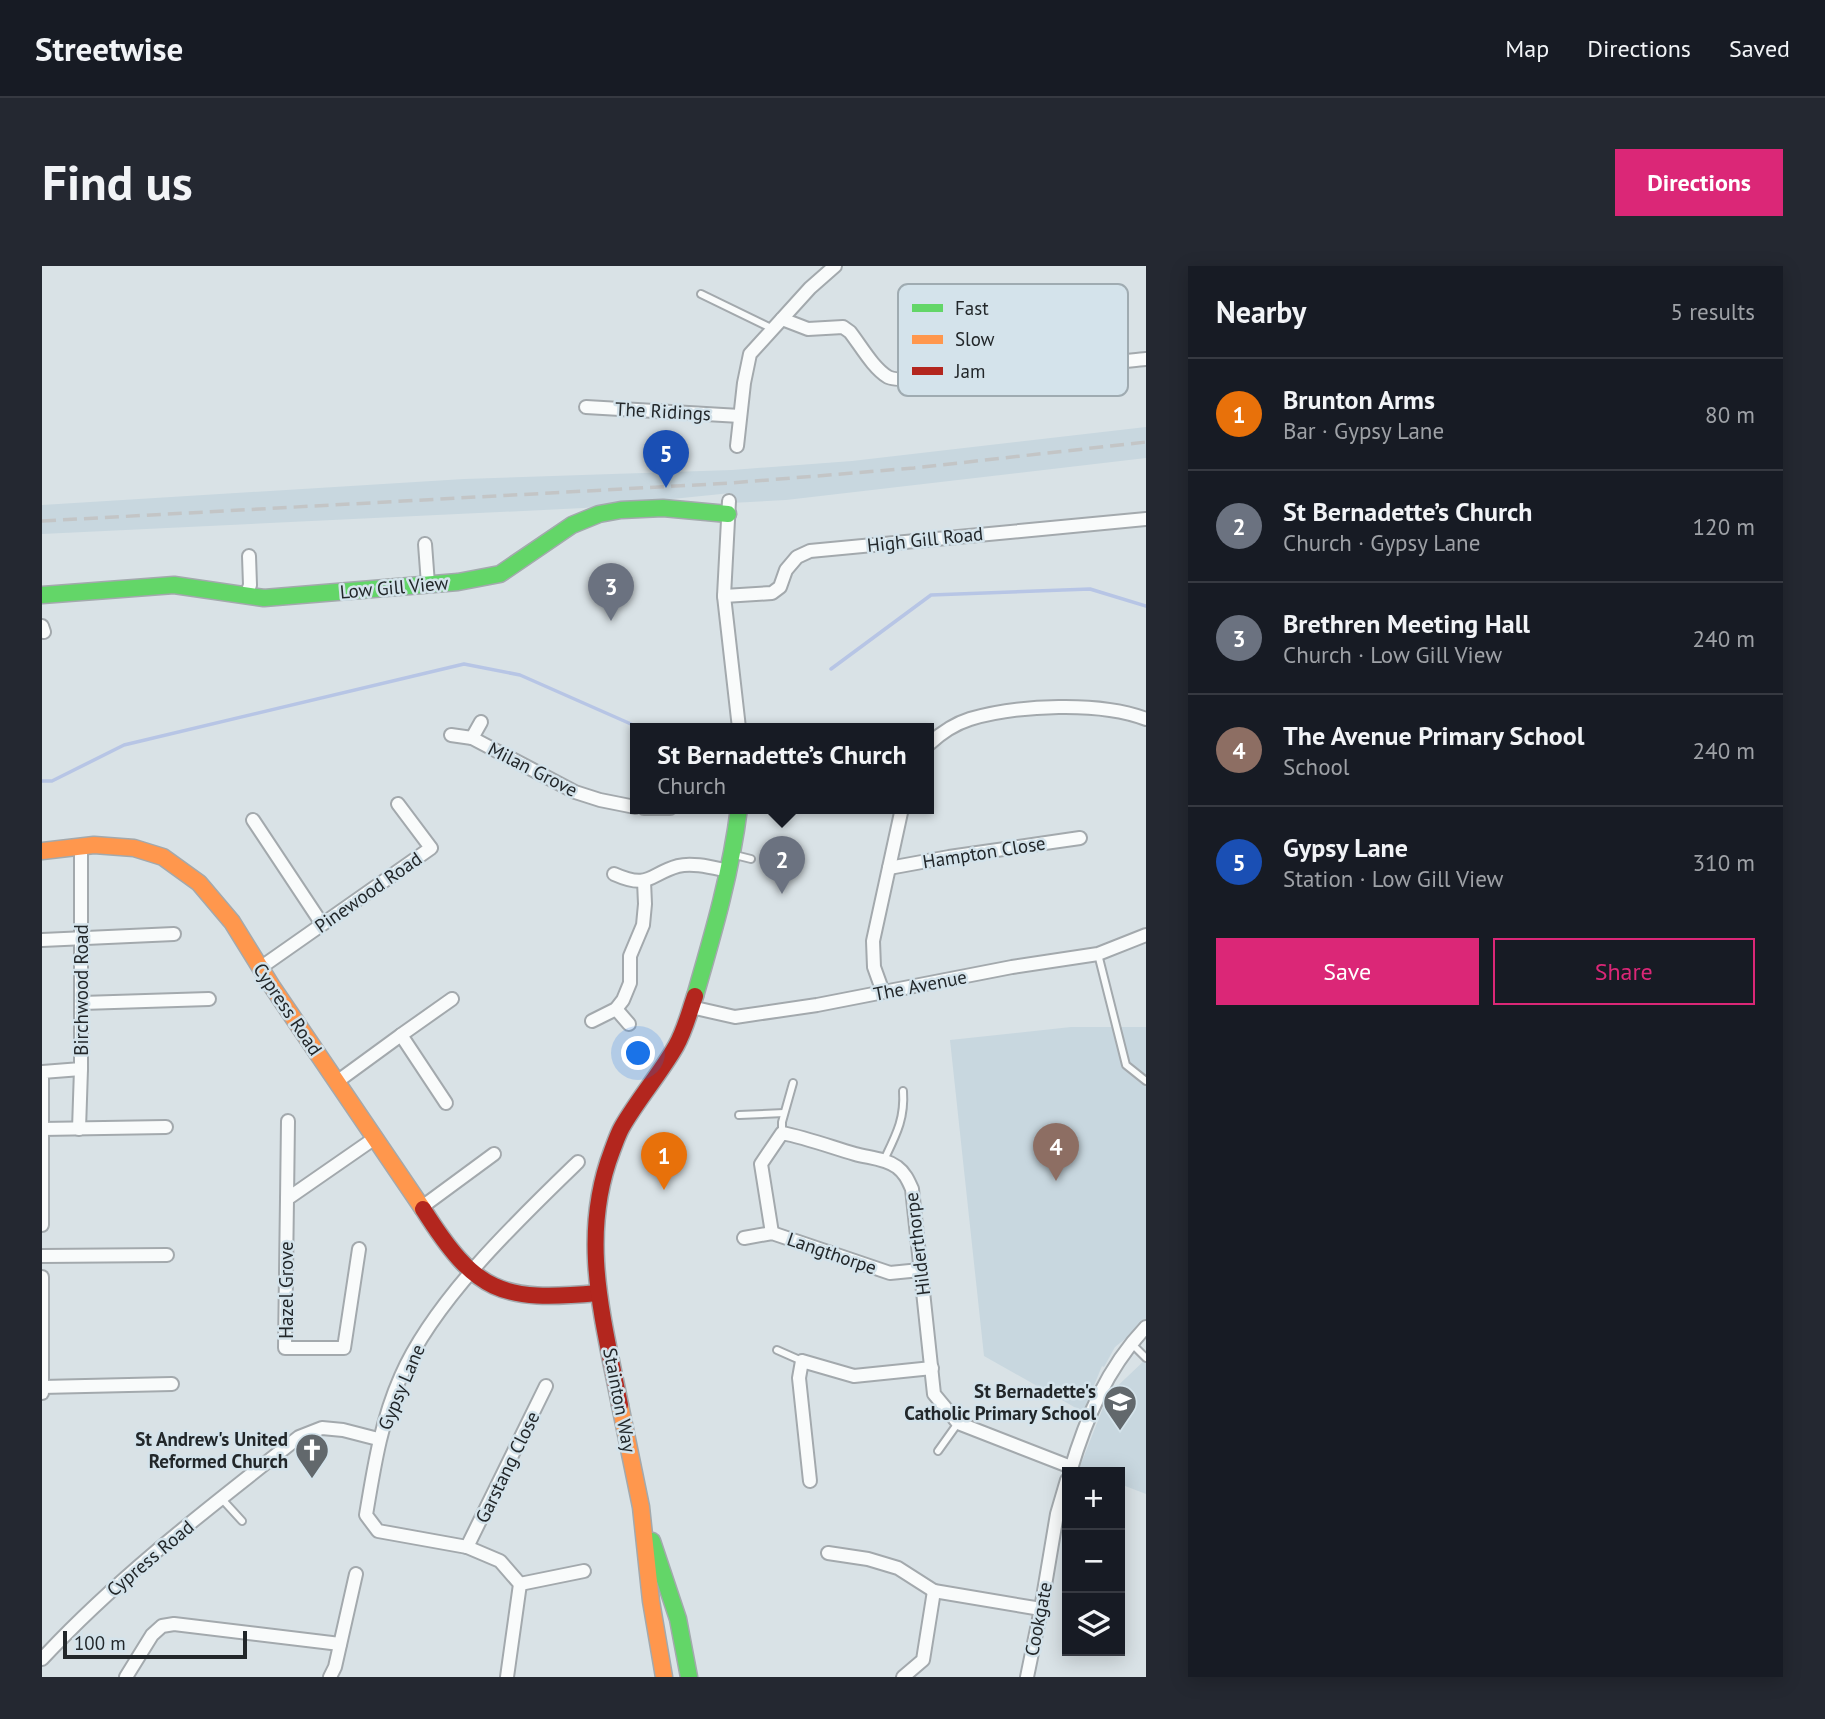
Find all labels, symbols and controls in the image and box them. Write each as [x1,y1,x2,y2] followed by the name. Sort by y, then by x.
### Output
[35,27,183,70] text: Streetwise
[1505,33,1549,64] text: Map
[1587,33,1691,64] text: Directions
[1729,33,1790,64] text: Saved
[1615,149,1783,216] button: Directions
[42,150,193,214] text: Find us
[898,284,1128,396] legend
[1216,292,1306,331] text: Nearby
[955,296,989,320] text: Fast
[1671,297,1755,326] text: 5 results
[955,327,995,351] text: Slow
[954,359,985,383] text: Jam
[1283,383,1435,416] text: Brunton Arms
[614,397,712,425] street label: The Ridings
[1232,400,1246,429] text: 1
[1705,400,1755,429] text: 80 m
[1283,416,1444,445] text: Bar · Gypsy Lane
[643,430,689,488] pin: 5
[1283,495,1533,528] text: St Bernadette’s Church
[1232,512,1246,541] text: 2
[1693,512,1755,541] text: 120 m
[866,521,984,557] street label: High Gill Road
[1283,528,1480,557] text: Church · Gypsy Lane
[588,563,634,621] pin: 3
[339,570,449,604] street label: Low Gill View
[1283,607,1530,640] text: Brethren Meeting Hall
[1232,624,1246,653] text: 3
[1693,624,1755,653] text: 240 m
[1283,640,1502,669] text: Church · Low Gill View
[1283,719,1584,752] text: The Avenue Primary School
[630,723,934,814] popup
[484,736,582,802] street label: Milan Grove
[1232,736,1246,765] text: 4
[1693,736,1755,765] text: 240 m
[657,738,907,771] text: St Bernadette’s Church
[1283,752,1350,781] text: School
[657,771,726,800] text: Church
[921,830,1047,874] street label: Hampton Close
[1283,831,1408,864] text: Gypsy Lane
[759,836,805,894] pin: 2
[310,846,426,938] street label: Pinewood Road
[1232,848,1246,877] text: 5
[1693,848,1755,877] text: 310 m
[1283,864,1504,893] text: Station · Low Gill View
[69,924,93,1056] street label: Birchwood Road
[1216,938,1479,1005] button: Save
[1493,938,1755,1005] button: Share
[248,958,328,1060] street label: Cypress Road
[871,964,969,1006] street label: The Avenue
[621,1036,655,1070] your location
[1033,1123,1079,1181] pin: 4
[641,1132,687,1190] pin: 1
[899,1191,935,1297] street label: Hilderthorpe
[784,1227,880,1279] street label: Langthorpe
[274,1241,298,1339] street label: Hazel Grove
[372,1340,430,1434] street label: Gypsy Lane
[598,1346,642,1455] street label: Stainton Way
[904,1379,1096,1425] place label: St Bernadette's Catholic Primary School
[1101,1383,1139,1432] school or university icon: St Bernadette's Catholic Primary School
[470,1407,544,1527] street label: Garstang Close
[135,1427,288,1473] place label: St Andrew's United Reformed Church
[293,1431,331,1480] church icon: St Andrew's United Reformed Church
[1062,1467,1125,1656] map controls
[1062,1467,1125,1530] button: +
[101,1515,199,1601] street label: Cypress Road
[1062,1530,1125,1593] button: −
[1019,1580,1057,1658] street label: Cookgate
[1062,1593,1125,1656] button: layers
[63,1628,247,1660] scale bar
[74,1631,126,1655] text: 100 m

